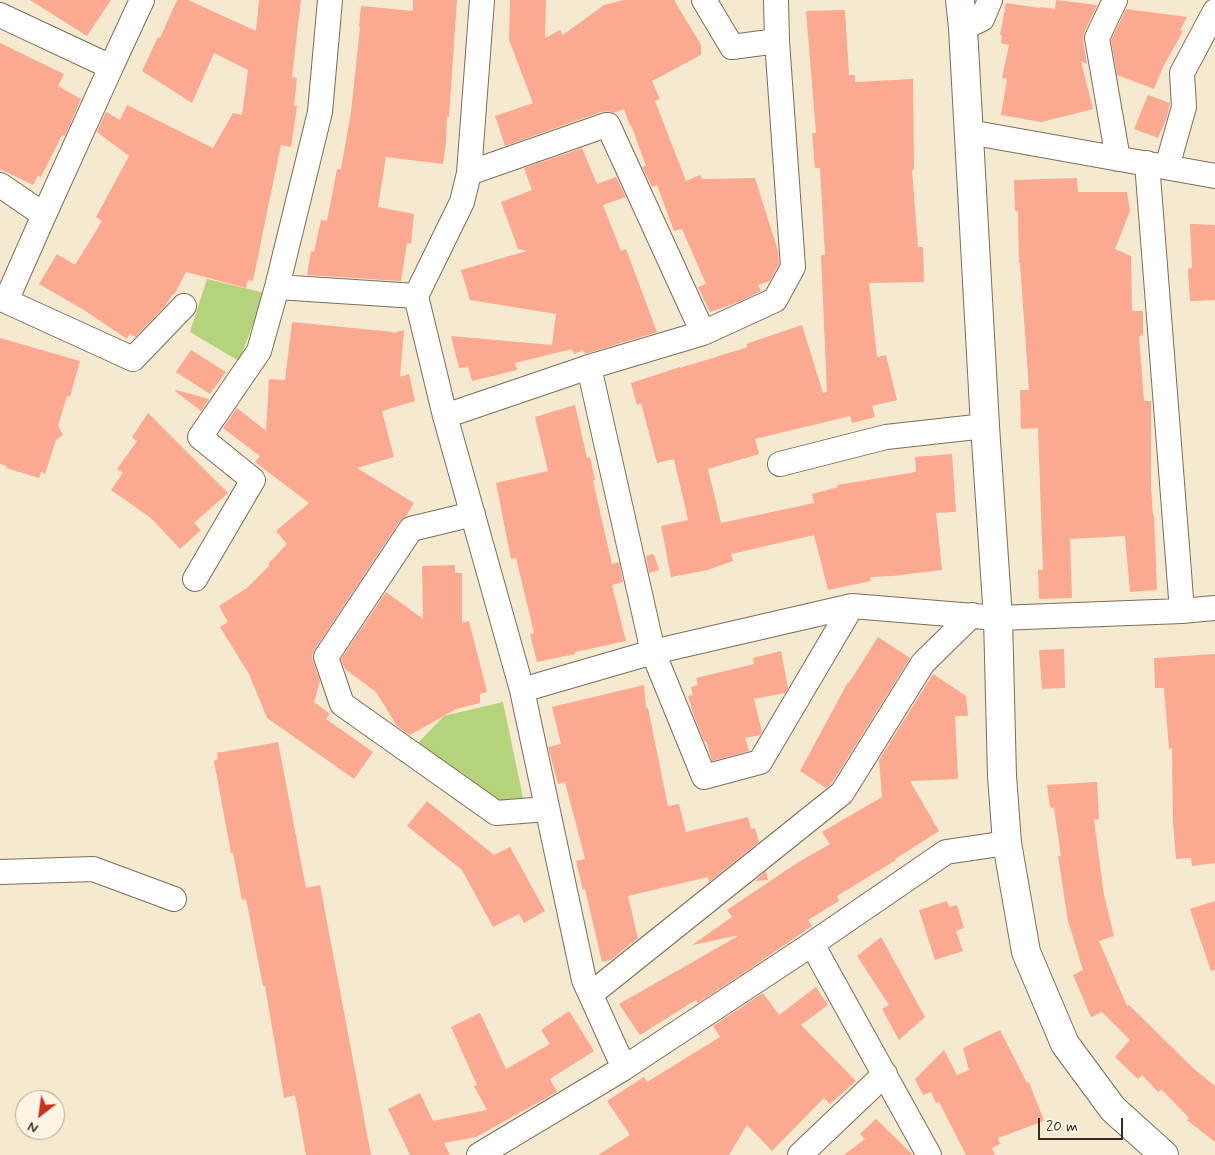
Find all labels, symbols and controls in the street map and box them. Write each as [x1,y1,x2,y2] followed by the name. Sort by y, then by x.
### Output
[15,1090,65,1140] north arrow
[1040,1108,1125,1140] scale bar
[24,1117,42,1137] text: N
[1046,1117,1078,1137] text: 20 m

